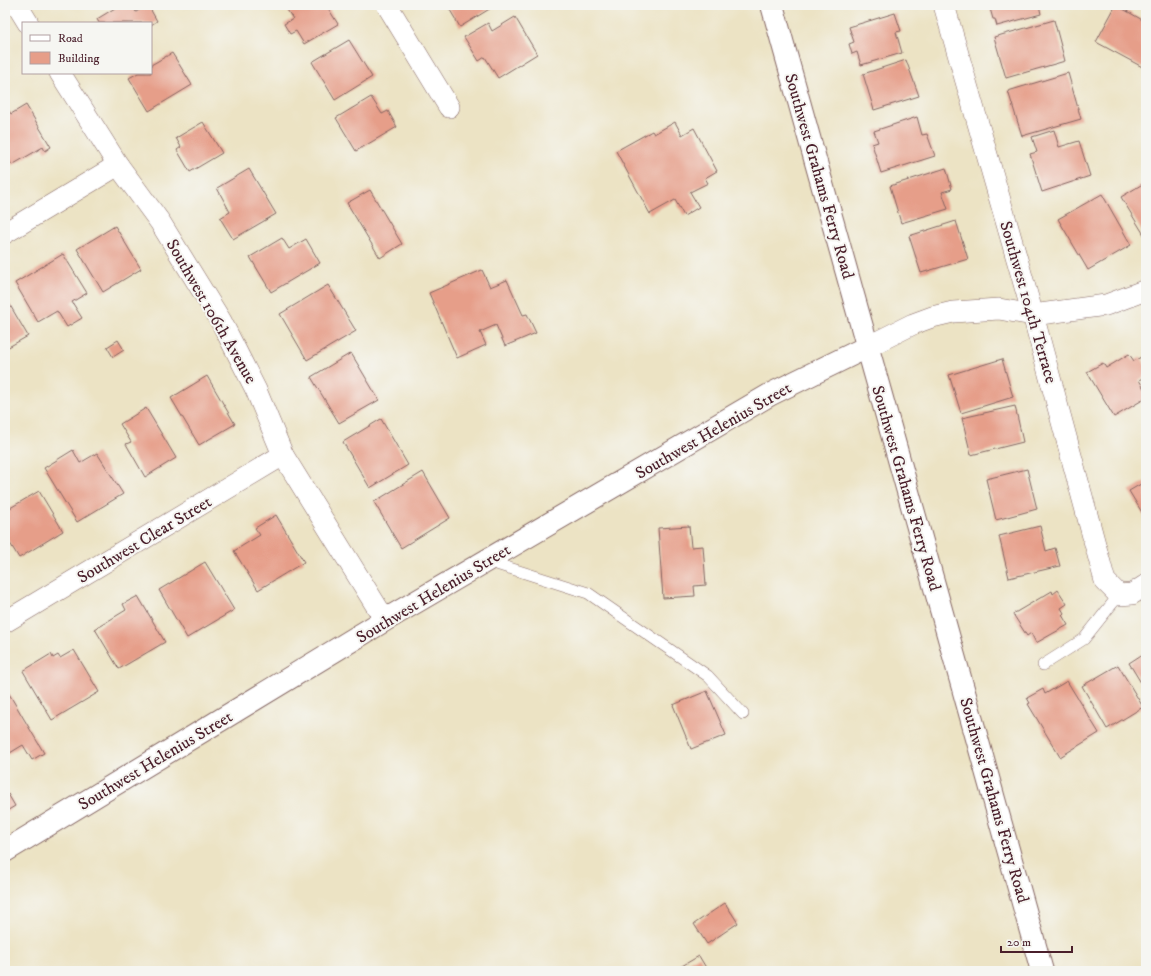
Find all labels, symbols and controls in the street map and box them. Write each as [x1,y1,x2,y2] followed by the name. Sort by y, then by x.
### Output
[22,22,152,74] legend
[58,31,83,46] text: Road
[58,51,99,66] text: Building
[779,71,859,282] street label: Southwest Grahams Ferry Road
[994,219,1062,386] street label: Southwest 104th Terrace
[161,235,262,388] street label: Southwest 106th Avenue
[632,377,796,484] street label: Southwest Helenius Street
[866,383,946,594] street label: Southwest Grahams Ferry Road
[73,491,216,589] street label: Southwest Clear Street
[352,539,515,649] street label: Southwest Helenius Street
[954,695,1034,906] street label: Southwest Grahams Ferry Road
[74,706,237,816] street label: Southwest Helenius Street
[1001,928,1072,954] scale bar
[1007,935,1031,950] text: 20 m

